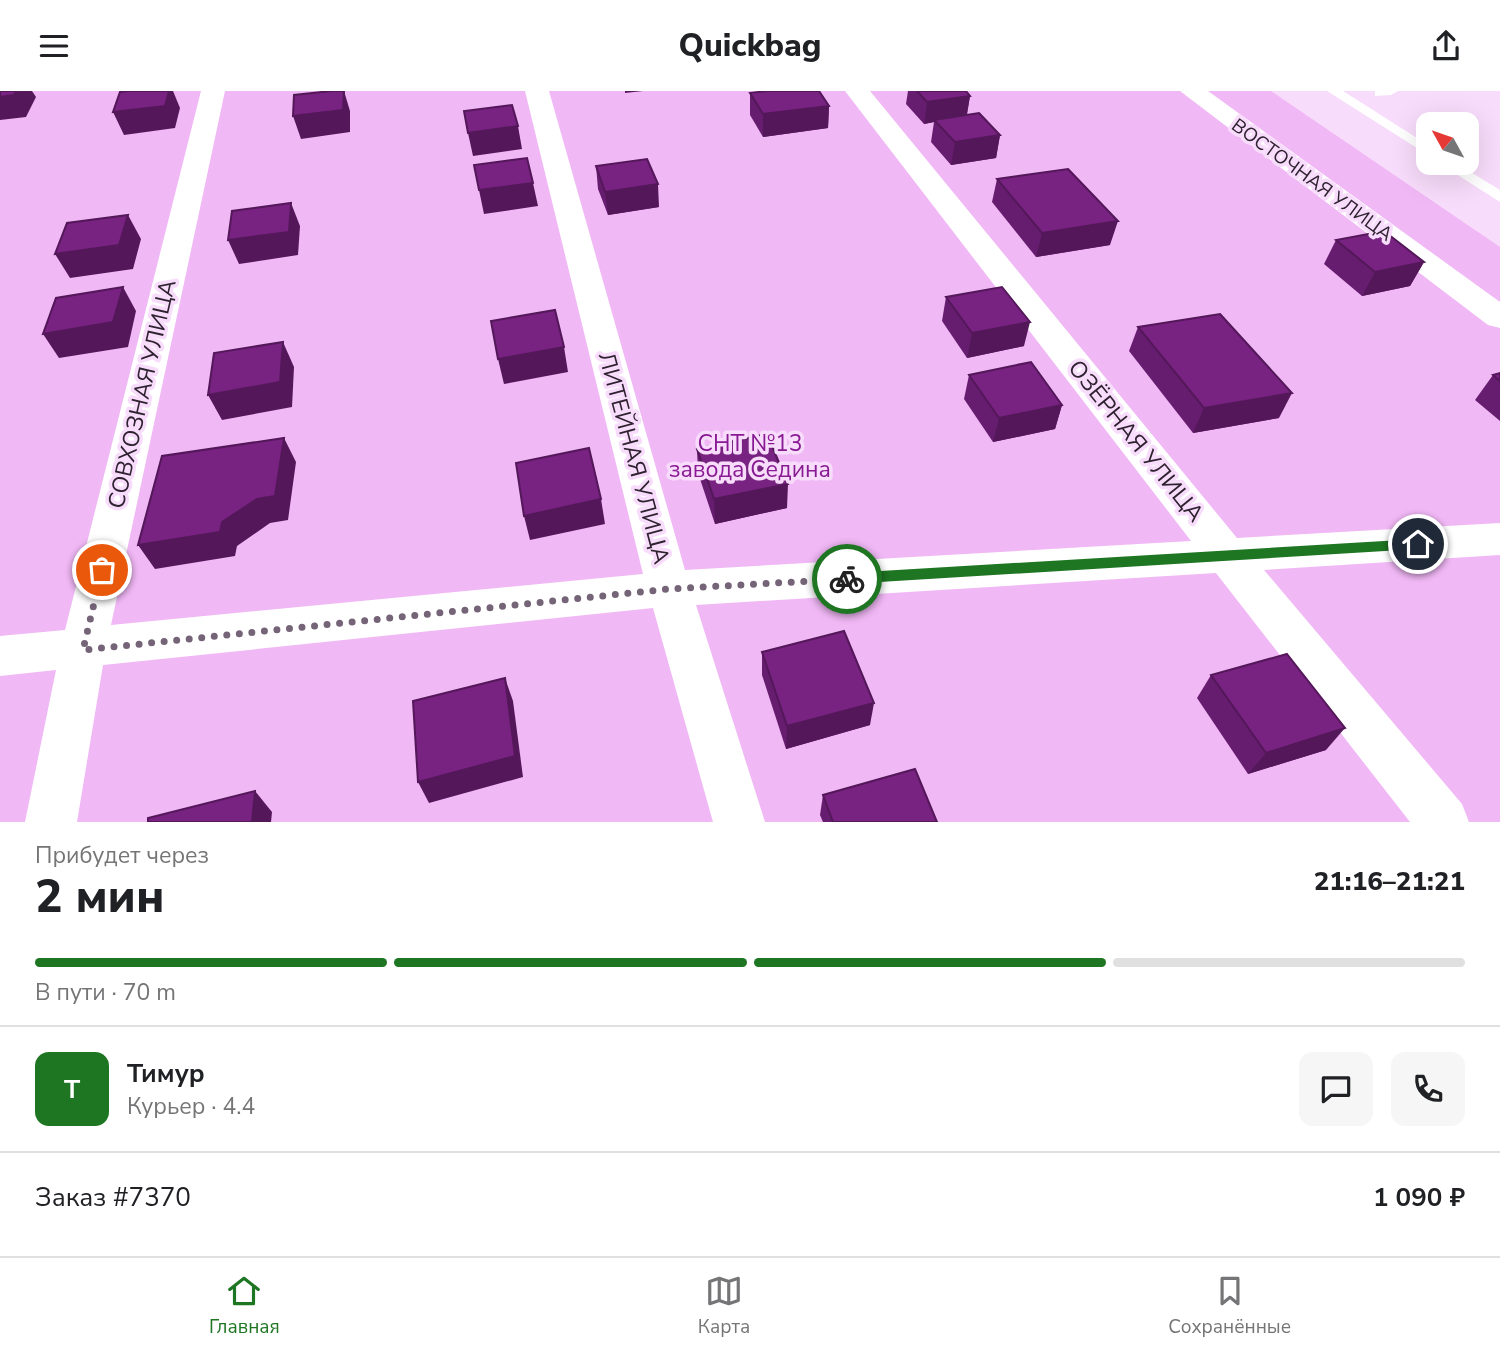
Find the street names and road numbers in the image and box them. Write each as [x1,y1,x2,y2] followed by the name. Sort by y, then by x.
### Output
[1226,113,1398,247] street label: ВОСТОЧНАЯ УЛИЦА
[101,276,184,512] street label: СОВХОЗНАЯ УЛИЦА
[591,349,677,567] street label: ЛИТЕЙНАЯ УЛИЦА
[1061,354,1211,529] street label: ОЗЁРНАЯ УЛИЦА

